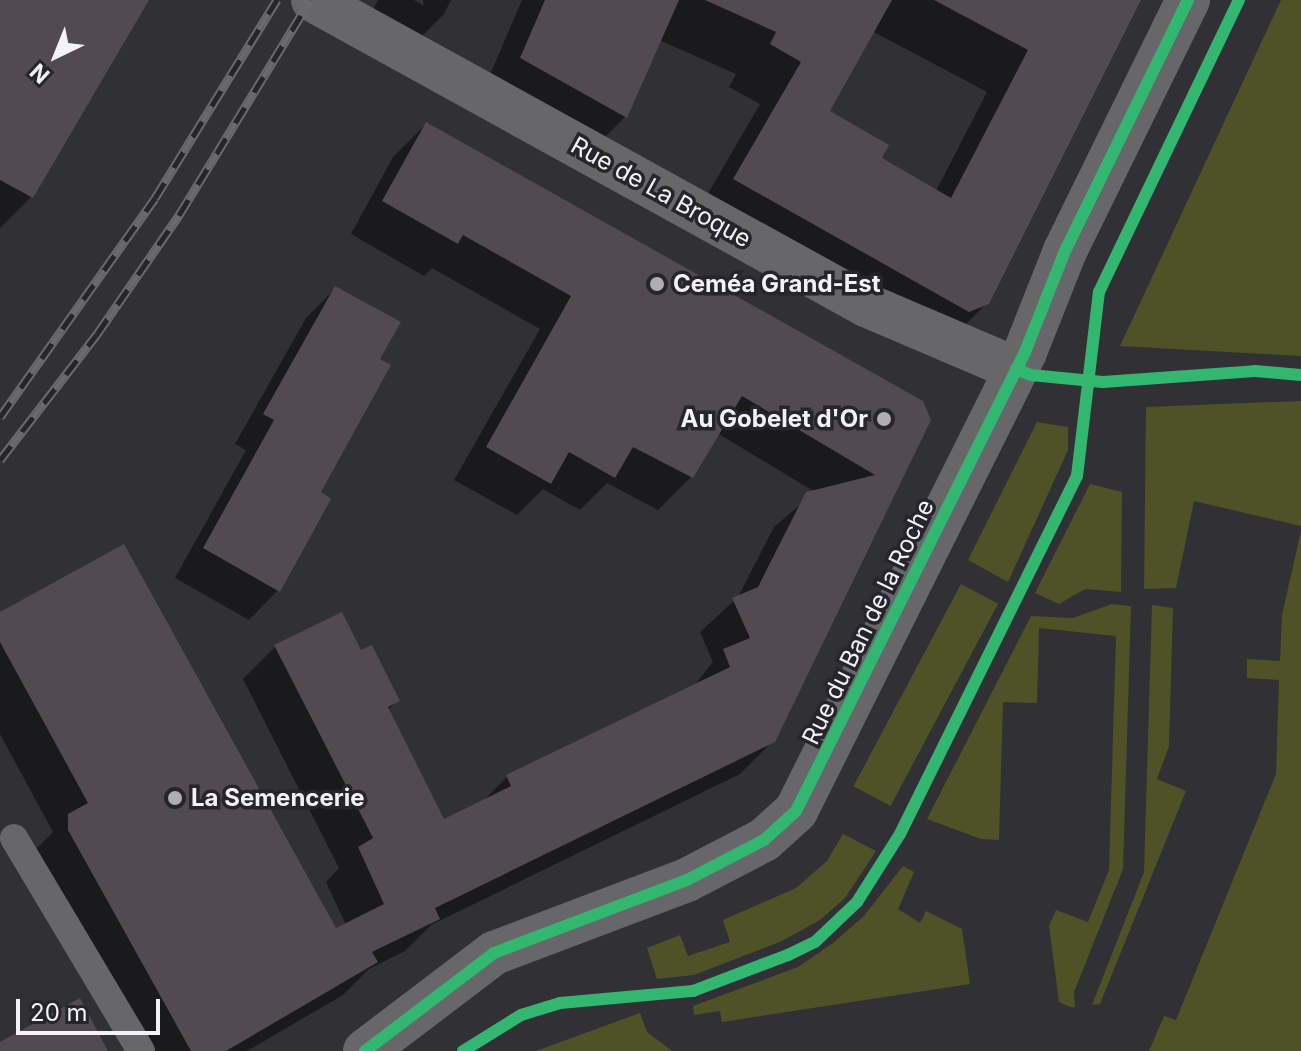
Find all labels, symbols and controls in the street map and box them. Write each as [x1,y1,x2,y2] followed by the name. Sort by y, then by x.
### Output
[16,16,96,96] north arrow
[25,58,55,89] text: N
[566,131,756,253] street label: Rue de La Broque
[673,270,881,298] place label: Ceméa Grand-Est
[648,275,666,293] marker: Ceméa Grand-Est
[680,405,868,433] place label: Au Gobelet d'Or
[875,410,893,428] marker: Au Gobelet d'Or
[796,495,940,749] street label: Rue du Ban de la Roche
[191,784,365,812] place label: La Semencerie
[166,789,184,807] marker: La Semencerie
[20,983,164,1033] scale bar
[30,998,88,1027] text: 20 m

